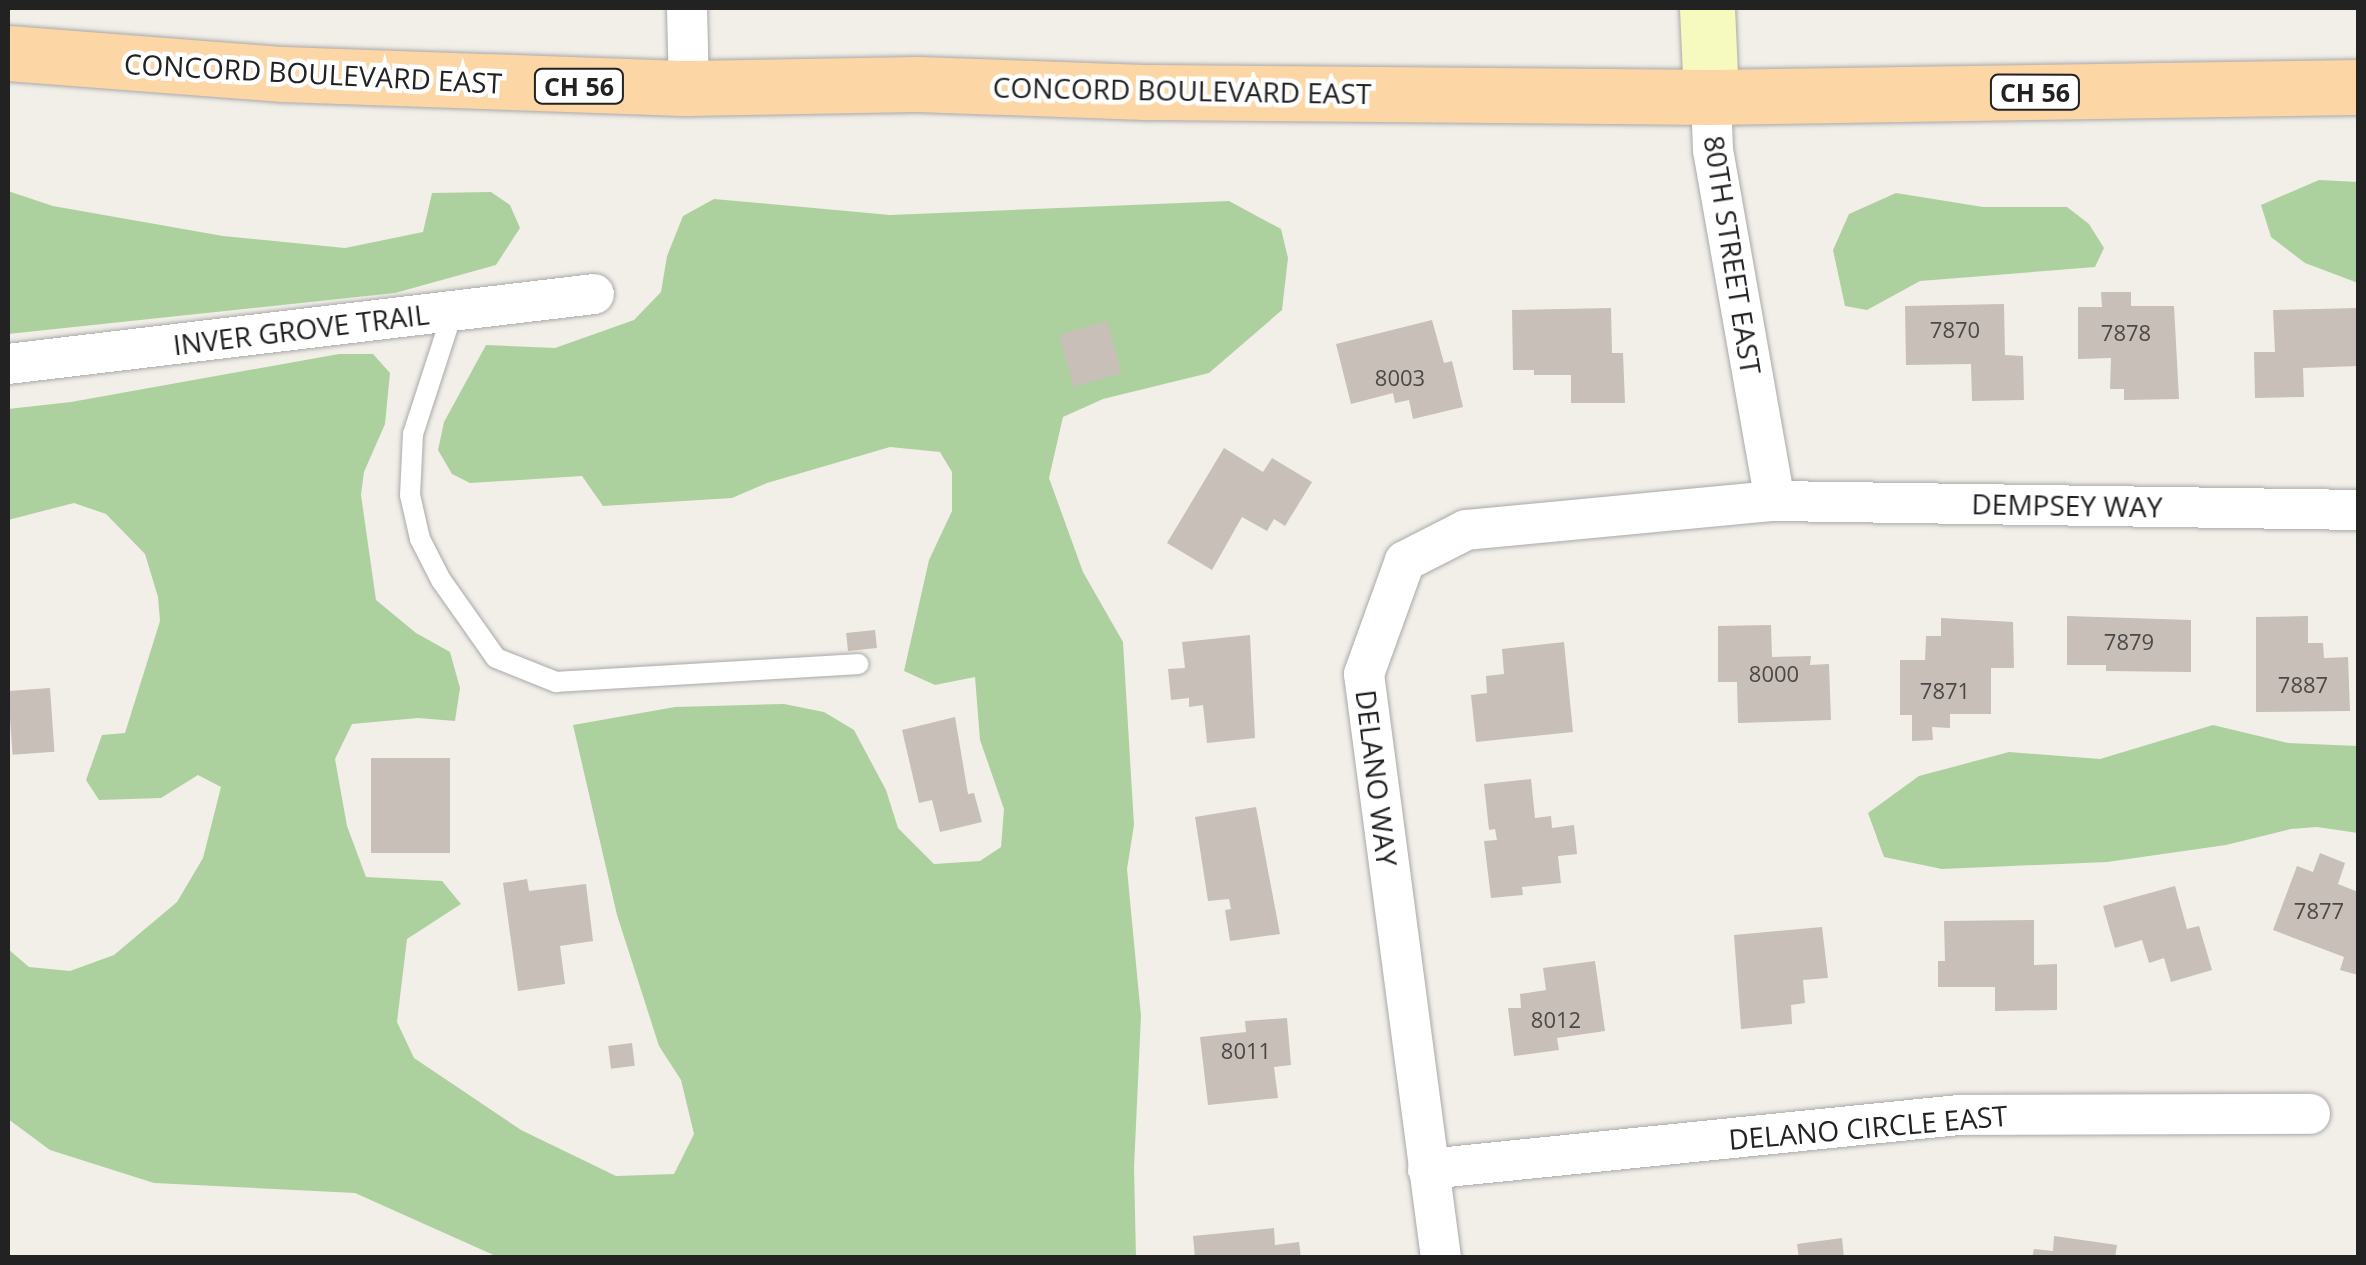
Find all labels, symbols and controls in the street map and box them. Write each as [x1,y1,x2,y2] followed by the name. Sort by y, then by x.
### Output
[123,46,503,100] street label: CONCORD BOULEVARD EAST
[532,66,626,106] road number: CH 56
[992,70,1372,110] street label: CONCORD BOULEVARD EAST
[1988,72,2082,112] road number: CH 56
[1698,133,1768,377] street label: 80TH STREET EAST
[171,297,431,361] street label: INVER GROVE TRAIL
[1930,317,1980,343] house number: 7870
[2101,320,2151,346] house number: 7878
[1375,365,1425,391] house number: 8003
[1971,487,2163,523] street label: DEMPSEY WAY
[2104,629,2154,655] house number: 7879
[1749,661,1799,687] house number: 8000
[2278,672,2328,698] house number: 7887
[1920,678,1970,704] house number: 7871
[1350,688,1404,868] street label: DELANO WAY
[2294,898,2344,924] house number: 7877
[1531,1007,1581,1033] house number: 8012
[1221,1038,1271,1064] house number: 8011
[1727,1098,2009,1156] street label: DELANO CIRCLE EAST

